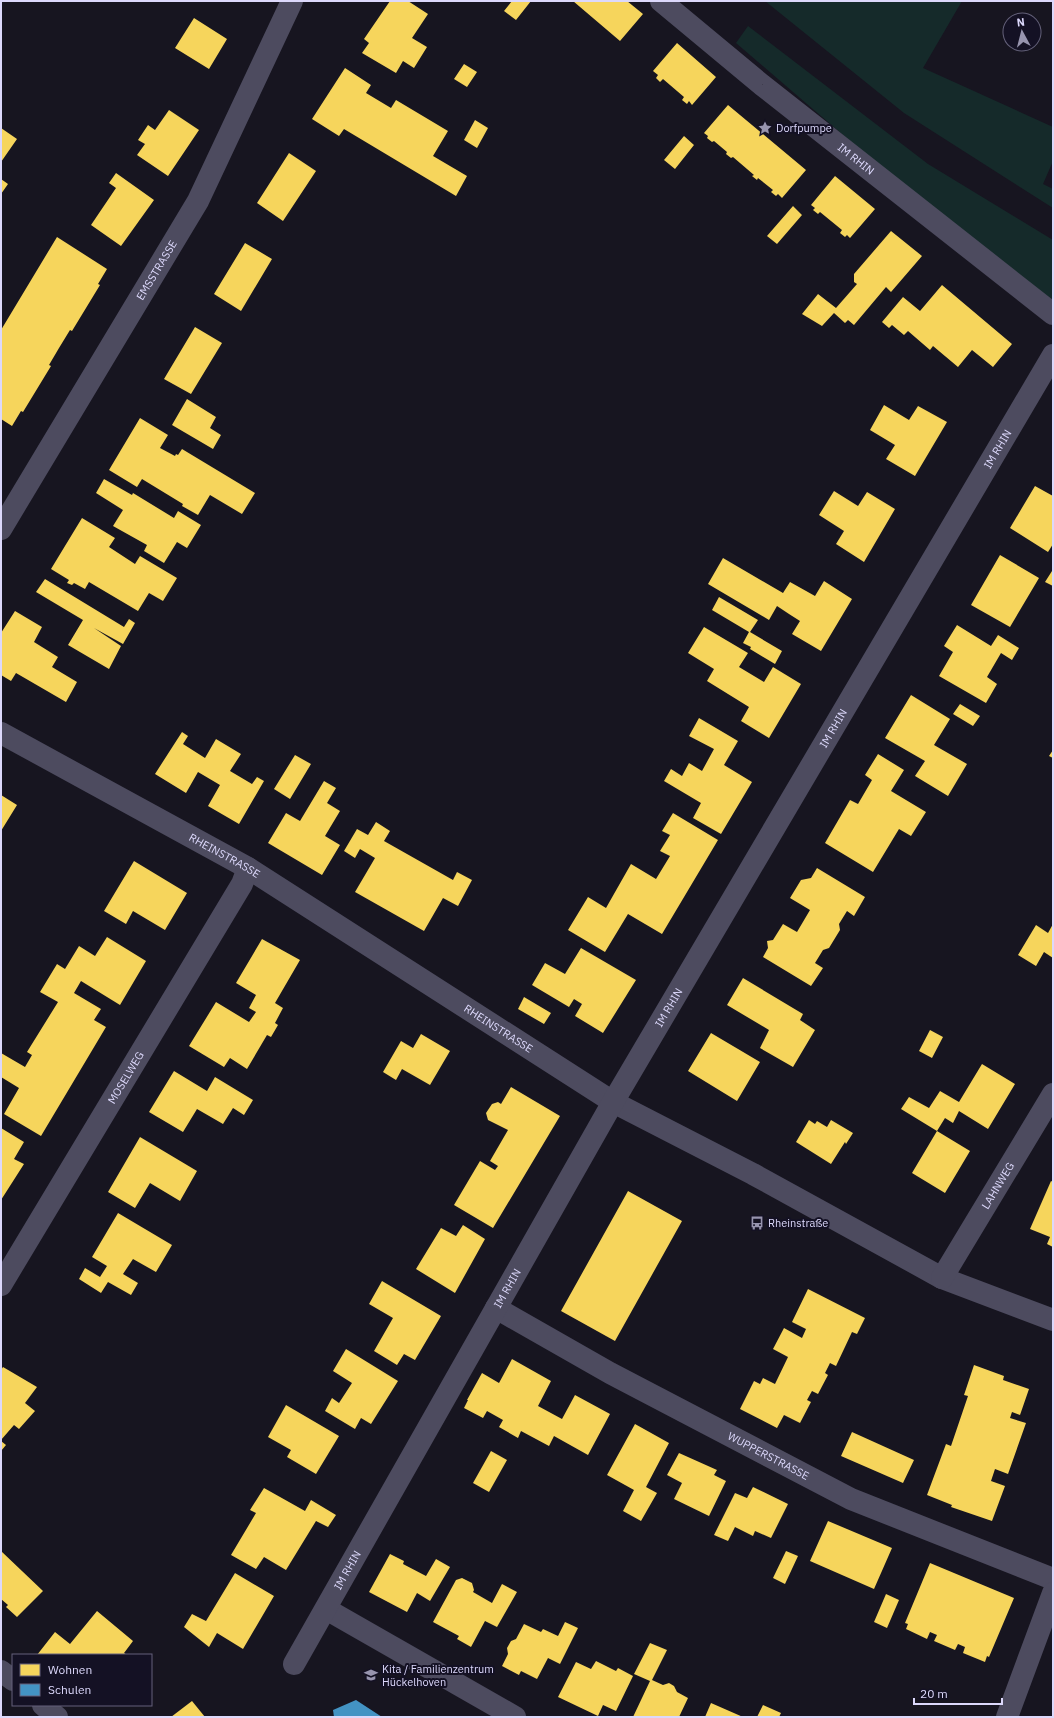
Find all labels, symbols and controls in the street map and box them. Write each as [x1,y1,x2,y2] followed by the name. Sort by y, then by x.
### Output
[1002,12,1042,52] north arrow
[1016,15,1026,30] text: N
[757,120,773,136] place icon: Dorfpumpe
[776,121,832,135] place label: Dorfpumpe
[835,140,877,178] street label: IM RHIN
[133,238,180,303] street label: EMSSTRASSE
[981,427,1015,471] street label: IM RHIN
[816,706,850,750] street label: IM RHIN
[187,830,263,881] street label: RHEINSTRASSE
[652,985,686,1029] street label: IM RHIN
[461,1001,536,1056] street label: RHEINSTRASSE
[105,1049,147,1106] street label: MOSELWEG
[978,1160,1017,1212] street label: LAHNWEG
[749,1215,765,1231] bus stop icon: Rheinstraße
[768,1216,828,1230] place label: Rheinstraße
[491,1266,524,1310] street label: IM RHIN
[725,1429,811,1483] street label: WUPPERSTRASSE
[331,1548,364,1592] street label: IM RHIN
[12,1654,152,1706] legend
[48,1662,92,1677] text: Wohnen
[382,1662,494,1689] place label: Kita / Familienzentrum Hückelhoven
[363,1667,379,1683] school or university icon: Kita / Familienzentrum Hückelhoven
[914,1680,1002,1706] scale bar
[48,1682,91,1697] text: Schulen
[920,1686,948,1701] text: 20 m

